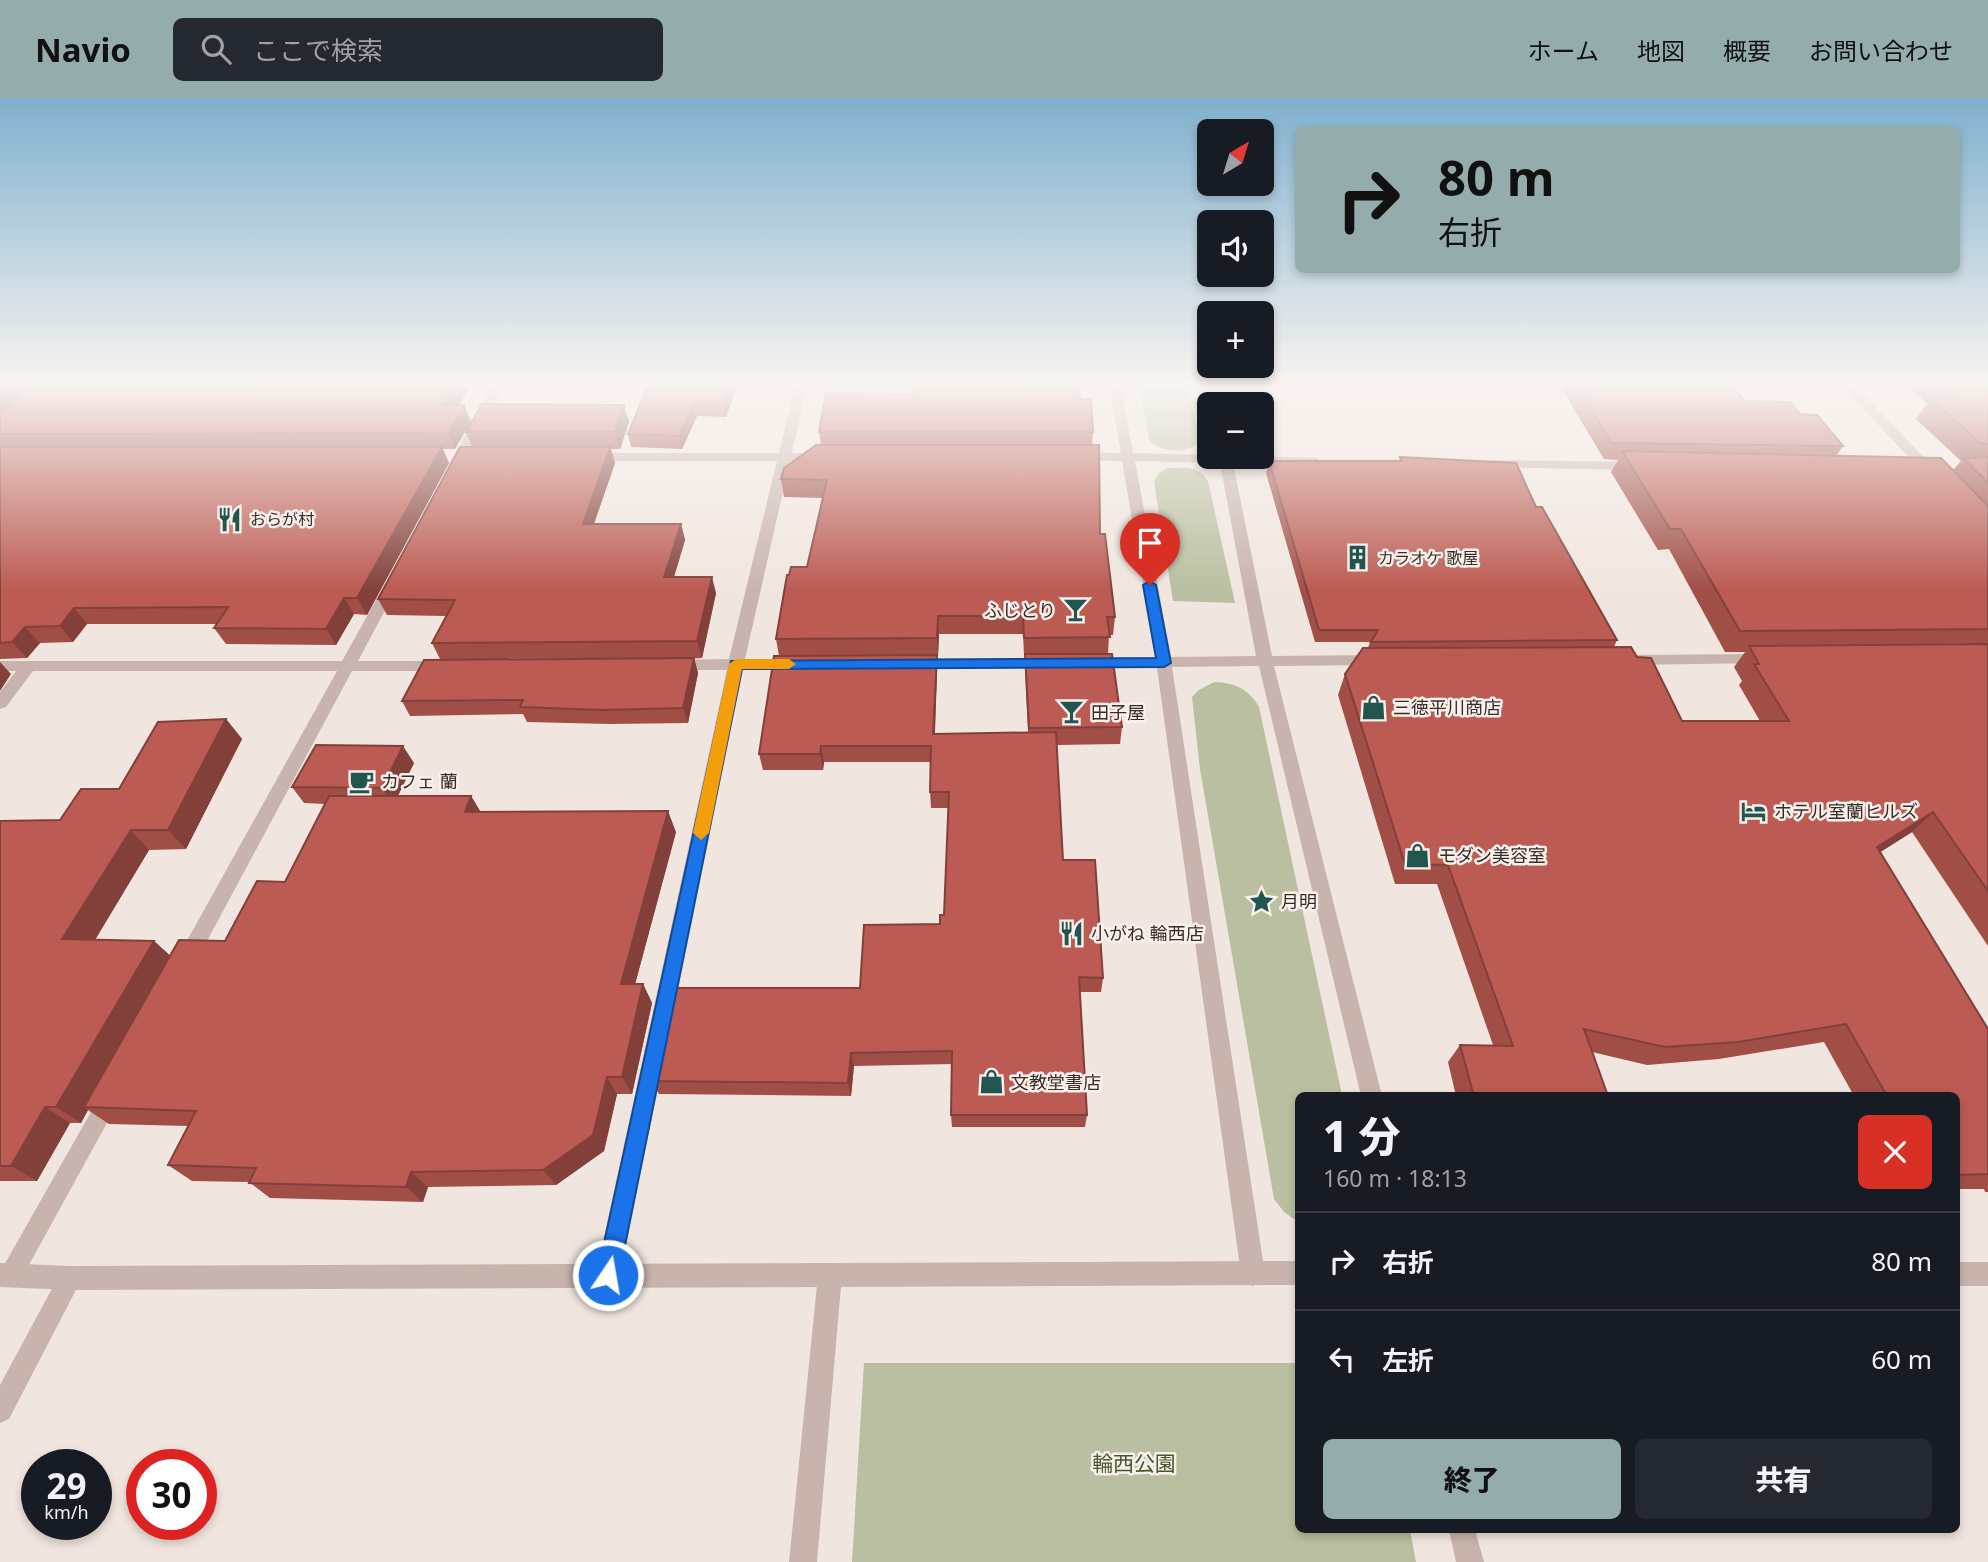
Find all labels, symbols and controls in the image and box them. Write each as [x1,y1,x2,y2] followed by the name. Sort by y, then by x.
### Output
[173,18,663,81] search box
[35,27,131,72] text: Navio
[197,30,235,68] icon: search
[253,32,383,68] text: ここで検索
[1528,34,1599,67] text: ホーム
[1637,34,1685,67] text: 地図
[1723,34,1771,67] text: 概要
[1809,34,1953,67] text: お問い合わせ
[1197,119,1274,196] north arrow
[1197,119,1274,469] map controls
[1438,144,1555,210] text: 80 m
[1323,154,1414,245] icon: right
[1197,210,1274,287] button: sound
[1438,210,1502,253] text: 右折
[1197,301,1274,378] button: +
[1197,392,1274,469] button: −
[216,505,244,533] restaurant icon: おらが村
[250,508,314,530] place label: おらが村
[1120,513,1180,585] pin
[1131,524,1169,562] icon: arrive
[1344,544,1372,572] building icon: カラオケ 歌屋
[1378,547,1478,569] place label: カラオケ 歌屋
[1062,596,1090,624] bar icon: ふじとり
[984,598,1056,622] place label: ふじとり
[1359,693,1387,721] shop icon: 三徳平川商店
[1393,695,1501,719] place label: 三徳平川商店
[1057,698,1085,726] bar icon: 田子屋
[1091,700,1145,724] place label: 田子屋
[347,767,375,795] cafe icon: カフェ 蘭
[381,769,458,793] place label: カフェ 蘭
[1740,797,1768,825] hotel icon: ホテル室蘭ヒルズ
[1774,799,1918,823] place label: ホテル室蘭ヒルズ
[1404,841,1432,869] shop icon: モダン美容室
[1438,843,1546,867] place label: モダン美容室
[1247,887,1275,915] place icon: 月明
[1281,889,1317,913] place label: 月明
[1057,919,1085,947] restaurant icon: 小がね 輪西店
[1091,921,1204,945] place label: 小がね 輪西店
[977,1068,1005,1096] shop icon: 文教堂書店
[1011,1070,1101,1094] place label: 文教堂書店
[1323,1107,1400,1164] text: 1 分
[1858,1115,1932,1189] button: close
[1323,1162,1467,1194] text: 160 m · 18:13
[571,1238,645,1312] position arrow
[1323,1242,1361,1280] icon: right
[1871,1243,1932,1279] text: 80 m
[1382,1244,1434,1280] text: 右折
[1323,1340,1361,1378] icon: left
[1871,1341,1932,1377] text: 60 m
[1382,1342,1434,1378] text: 左折
[1323,1439,1621,1519] button: 終了
[1635,1439,1932,1519] button: 共有
[126,1449,217,1540] speed limit sign: 30
[1092,1449,1176,1477] park label: 輪西公園
[46,1462,87,1509] text: 29
[44,1500,89,1524] text: km/h

